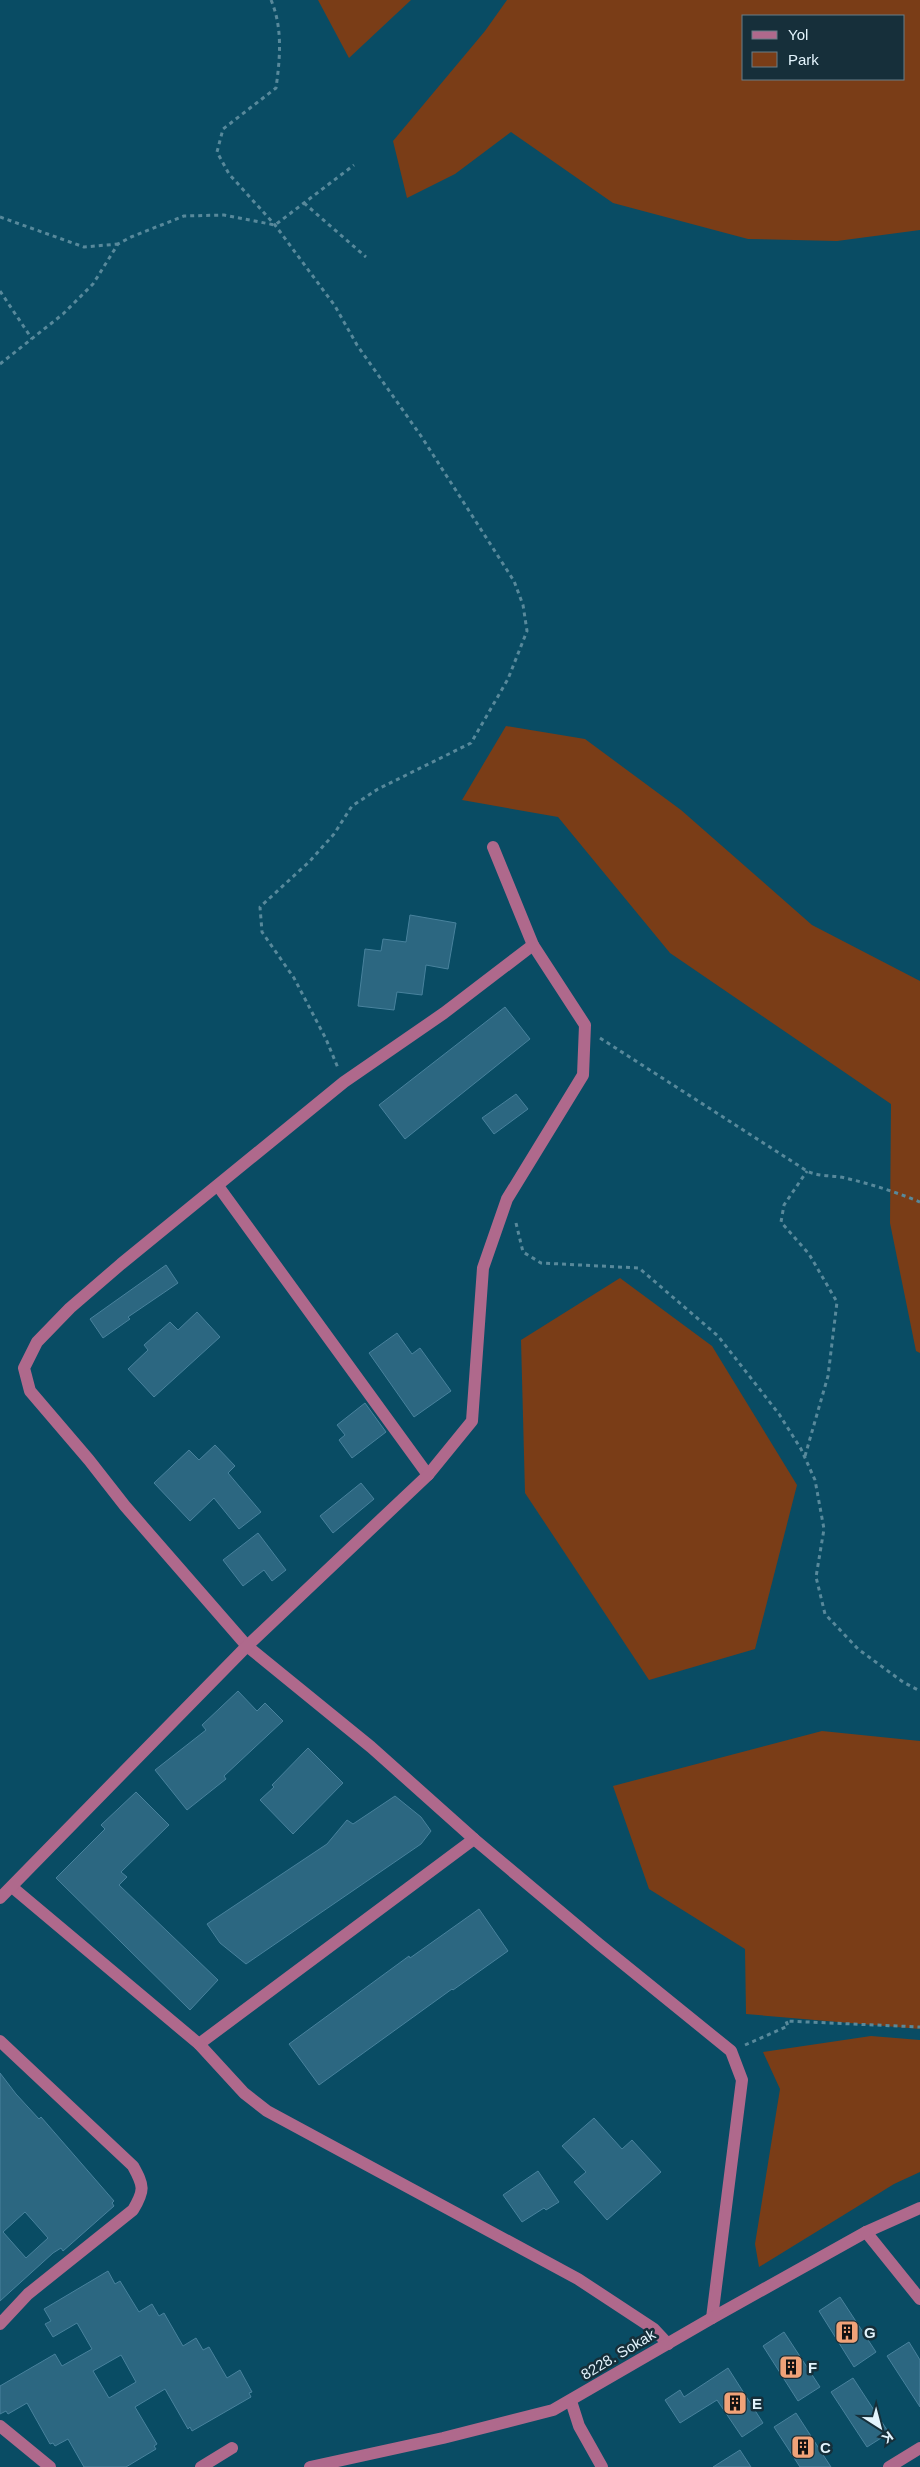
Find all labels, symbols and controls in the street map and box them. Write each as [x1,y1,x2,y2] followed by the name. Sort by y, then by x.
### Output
[742,15,905,80] legend
[788,26,808,43] text: Yol
[788,51,819,68] text: Park
[834,2319,860,2345] building icon: G
[864,2324,876,2341] place label: G
[578,2325,659,2383] street label: 8228. Sokak
[778,2354,804,2380] building icon: F
[808,2359,817,2376] place label: F
[722,2390,748,2416] building icon: E
[752,2395,762,2412] place label: E
[855,2402,905,2452] north arrow
[879,2428,896,2447] text: K
[790,2434,816,2460] building icon: C
[820,2439,831,2456] place label: C

